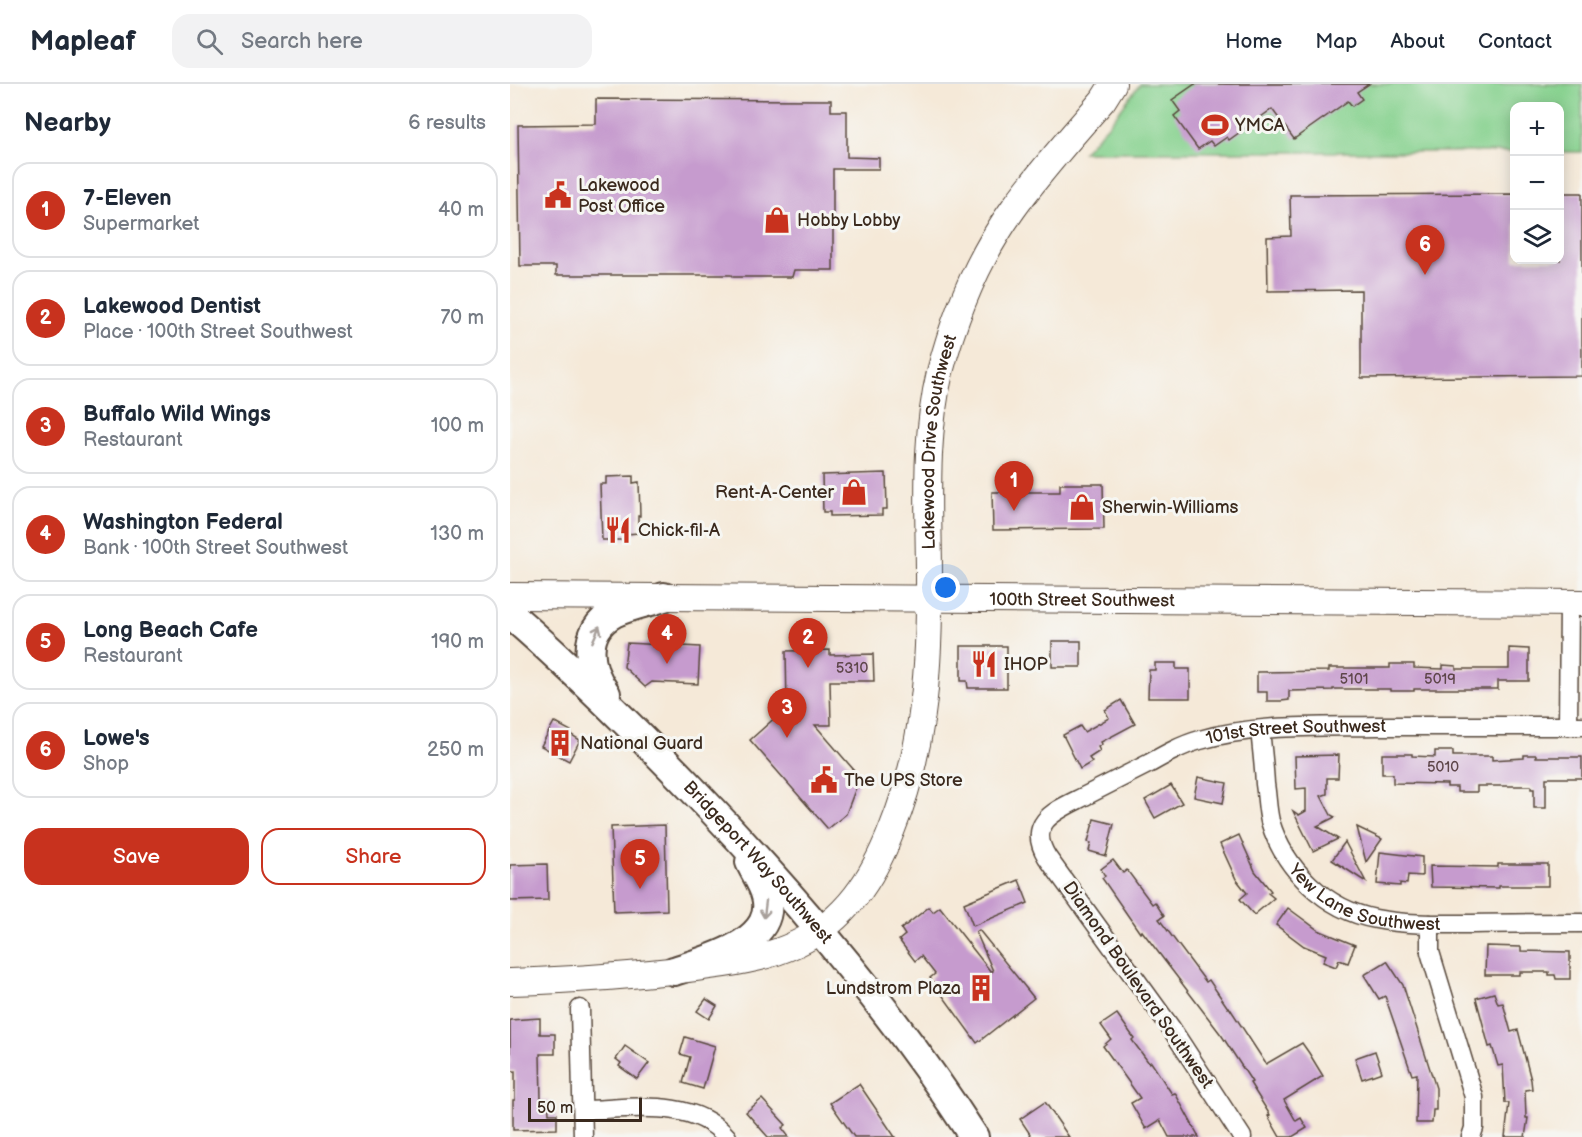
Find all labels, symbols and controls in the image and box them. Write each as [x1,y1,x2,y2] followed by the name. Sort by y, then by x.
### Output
[172,14,592,68] search box
[30,25,136,58] text: Mapleaf
[193,25,226,58] icon: search
[241,28,363,55] text: Search here
[1225,29,1282,54] text: Home
[1315,29,1357,54] text: Map
[1390,29,1445,54] text: About
[1478,29,1552,54] text: Contact
[1510,102,1564,264] map controls
[1510,102,1564,156] button: +
[24,108,111,139] text: Nearby
[1200,110,1230,140] sports icon: YMCA
[408,111,486,135] text: 6 results
[1234,115,1285,136] place label: YMCA
[1510,156,1564,210] button: −
[578,175,665,217] place label: Lakewood Post Office
[543,180,573,210] public building icon: Lakewood Post Office
[83,185,172,212] text: 7-Eleven
[41,198,50,222] text: 1
[438,198,484,222] text: 40 m
[762,205,792,235] shop icon: Hobby Lobby
[797,210,901,231] place label: Hobby Lobby
[1510,210,1564,264] button: layers
[83,212,199,236] text: Supermarket
[1406,226,1444,275] pin: 6
[83,293,261,320] text: Lakewood Dentist
[40,306,51,330] text: 2
[440,306,484,330] text: 70 m
[83,320,353,344] text: Place · 100th Street Southwest
[918,331,961,550] street label: Lakewood Drive Southwest
[83,401,271,428] text: Buffalo Wild Wings
[40,414,51,438] text: 3
[431,414,484,438] text: 100 m
[83,428,183,452] text: Restaurant
[994,462,1034,511] pin: 1
[839,477,869,507] shop icon: Rent-A-Center
[715,482,834,503] place label: Rent-A-Center
[1067,492,1097,522] shop icon: Sherwin-Williams
[1102,497,1239,518] place label: Sherwin-Williams
[83,509,283,536] text: Washington Federal
[603,515,633,545] restaurant icon: Chick-fil-A
[638,520,720,541] place label: Chick-fil-A
[40,522,51,546] text: 4
[430,522,484,546] text: 130 m
[83,536,348,560] text: Bank · 100th Street Southwest
[931,573,960,602] your location
[989,589,1175,611] street label: 100th Street Southwest
[648,614,686,664] pin: 4
[83,617,258,644] text: Long Beach Cafe
[788,618,828,668] pin: 2
[591,626,602,644] one-way arrow
[40,630,51,654] text: 5
[431,630,484,654] text: 190 m
[83,644,183,668] text: Restaurant
[969,649,999,679] restaurant icon: IHOP
[1004,654,1048,675] place label: IHOP
[836,659,868,678] house number: 5310
[1339,670,1369,689] house number: 5101
[1424,670,1456,689] house number: 5019
[768,688,806,738] pin: 3
[1203,715,1386,749] street label: 101st Street Southwest
[83,725,150,752] text: Lowe's
[545,728,575,758] building icon: National Guard
[580,733,703,754] place label: National Guard
[39,738,52,762] text: 6
[427,738,484,762] text: 250 m
[83,752,129,776] text: Shop
[1427,758,1459,777] house number: 5010
[809,765,839,795] public building icon: The UPS Store
[844,770,963,791] place label: The UPS Store
[679,776,837,948] street label: Bridgeport Way Southwest
[24,828,249,885] button: Save
[261,828,486,885] button: Share
[620,840,660,889] pin: 5
[1284,859,1441,935] street label: Yew Lane Southwest
[1058,877,1218,1093] street label: Diamond Boulevard Southwest
[760,898,771,918] one-way arrow
[966,973,996,1003] building icon: Lundstrom Plaza
[826,978,961,999] place label: Lundstrom Plaza
[528,1095,642,1122] scale bar
[537,1099,573,1118] text: 50 m

